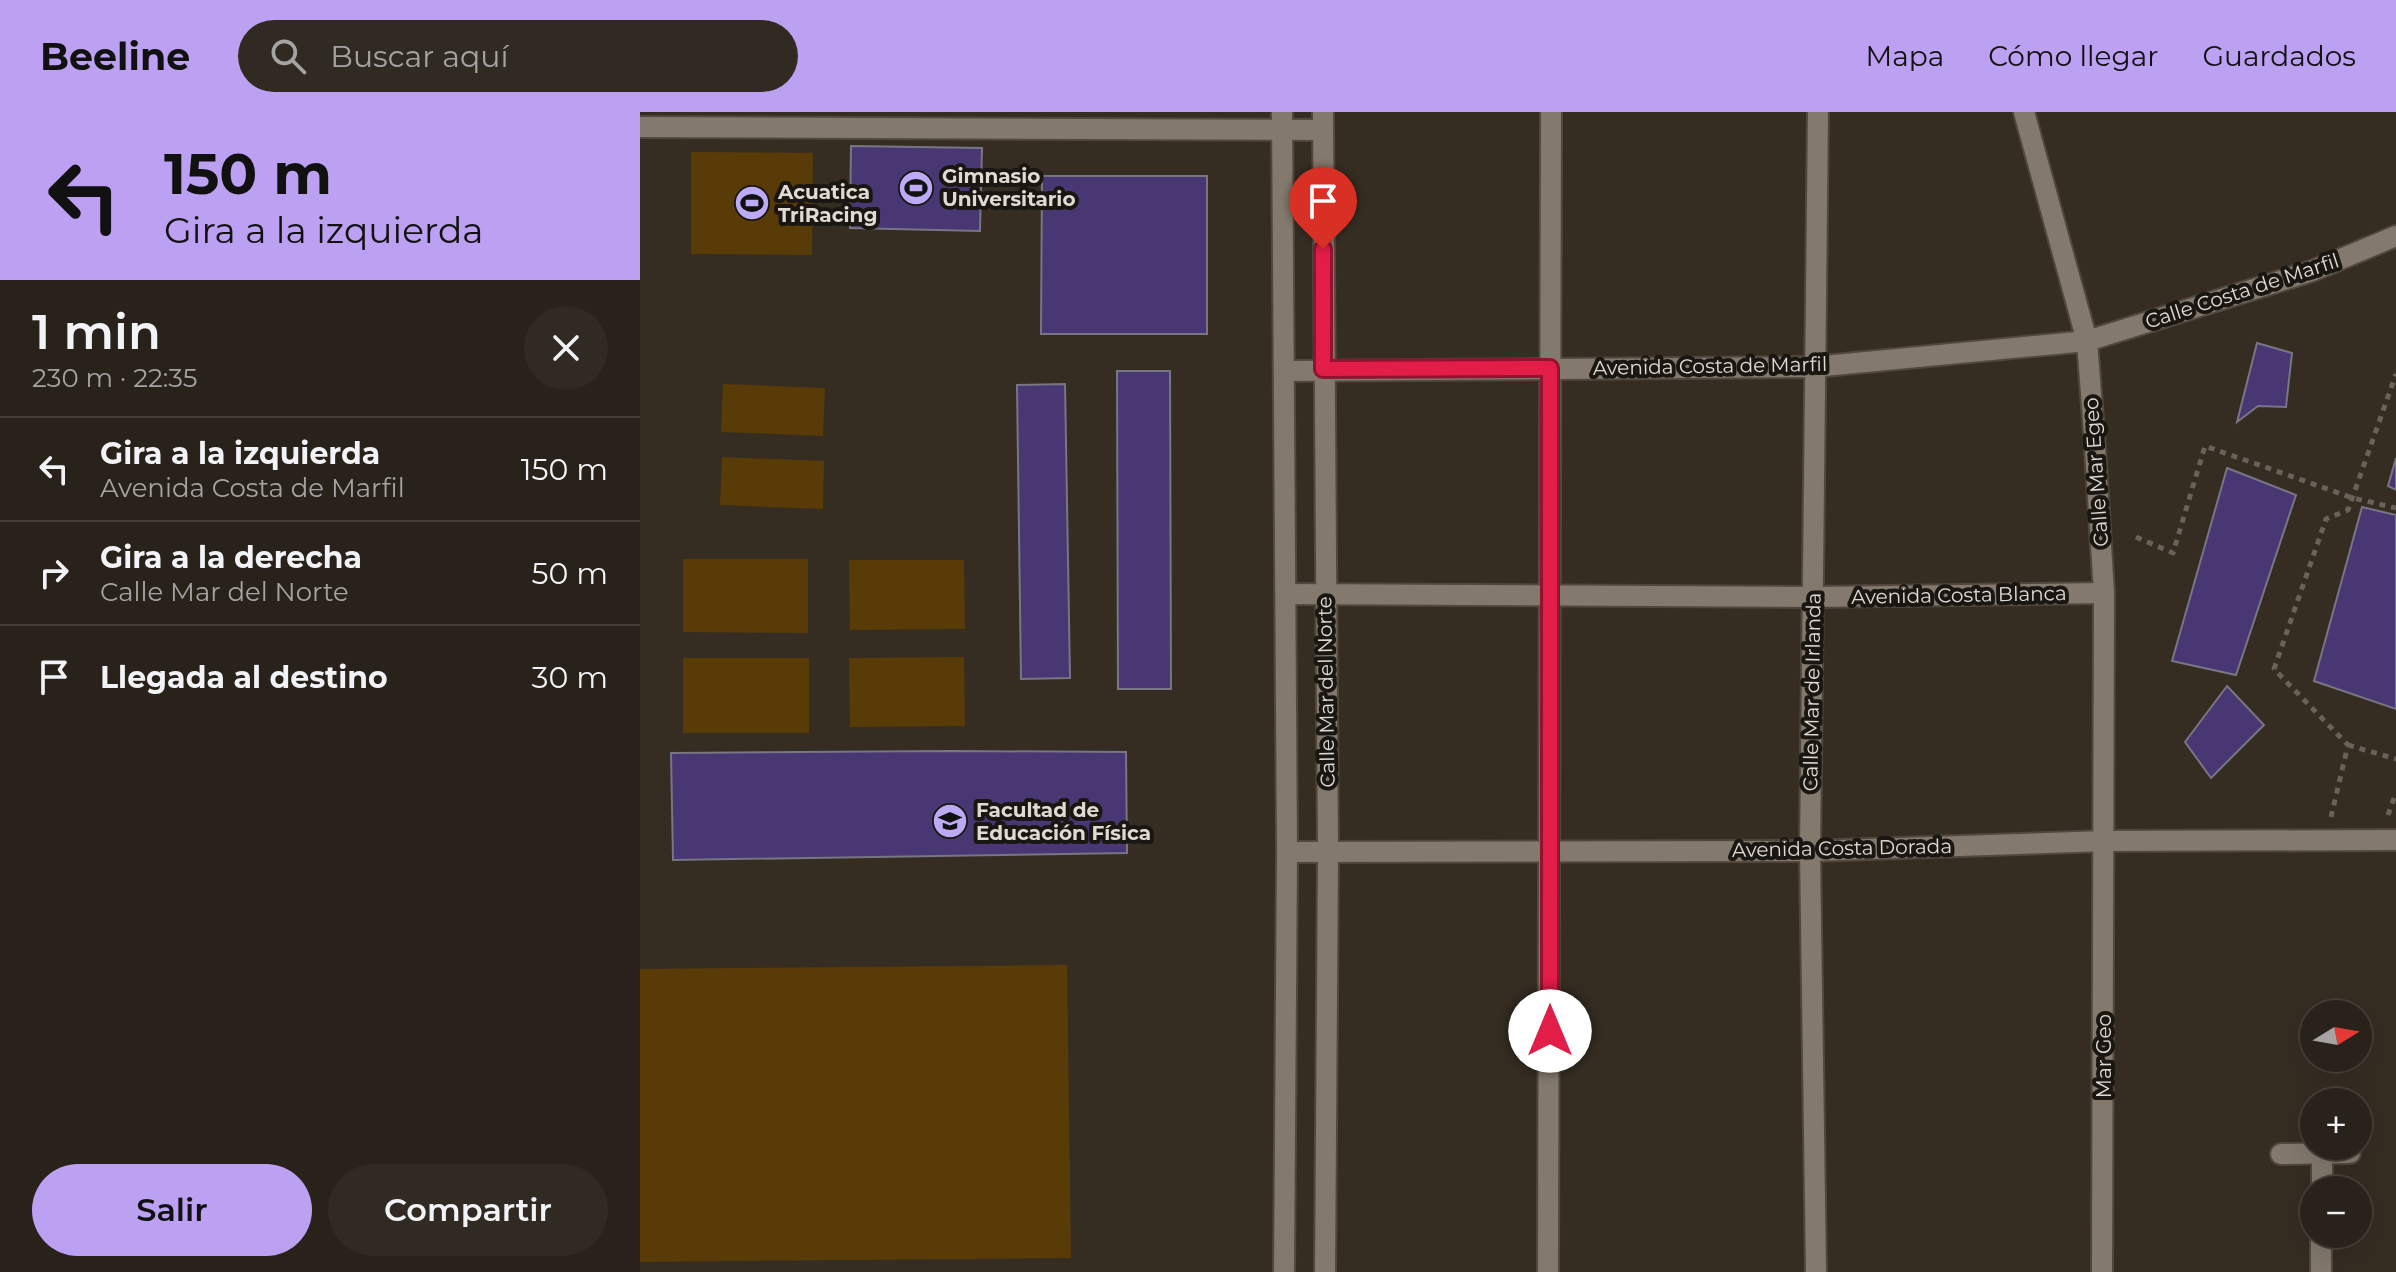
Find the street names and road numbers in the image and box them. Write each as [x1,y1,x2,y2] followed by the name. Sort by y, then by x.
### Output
[2142,248,2342,334] street label: Calle Costa de Marfil
[1593,352,1827,380] street label: Avenida Costa de Marfil
[2079,397,2113,547] street label: Calle Mar Egeo
[1851,581,2067,609] street label: Avenida Costa Blanca
[1798,592,1826,792] street label: Calle Mar de Irlanda
[1312,596,1340,788] street label: Calle Mar del Norte
[1732,834,1952,862] street label: Avenida Costa Dorada
[2092,1014,2116,1098] street label: Mar Geo

